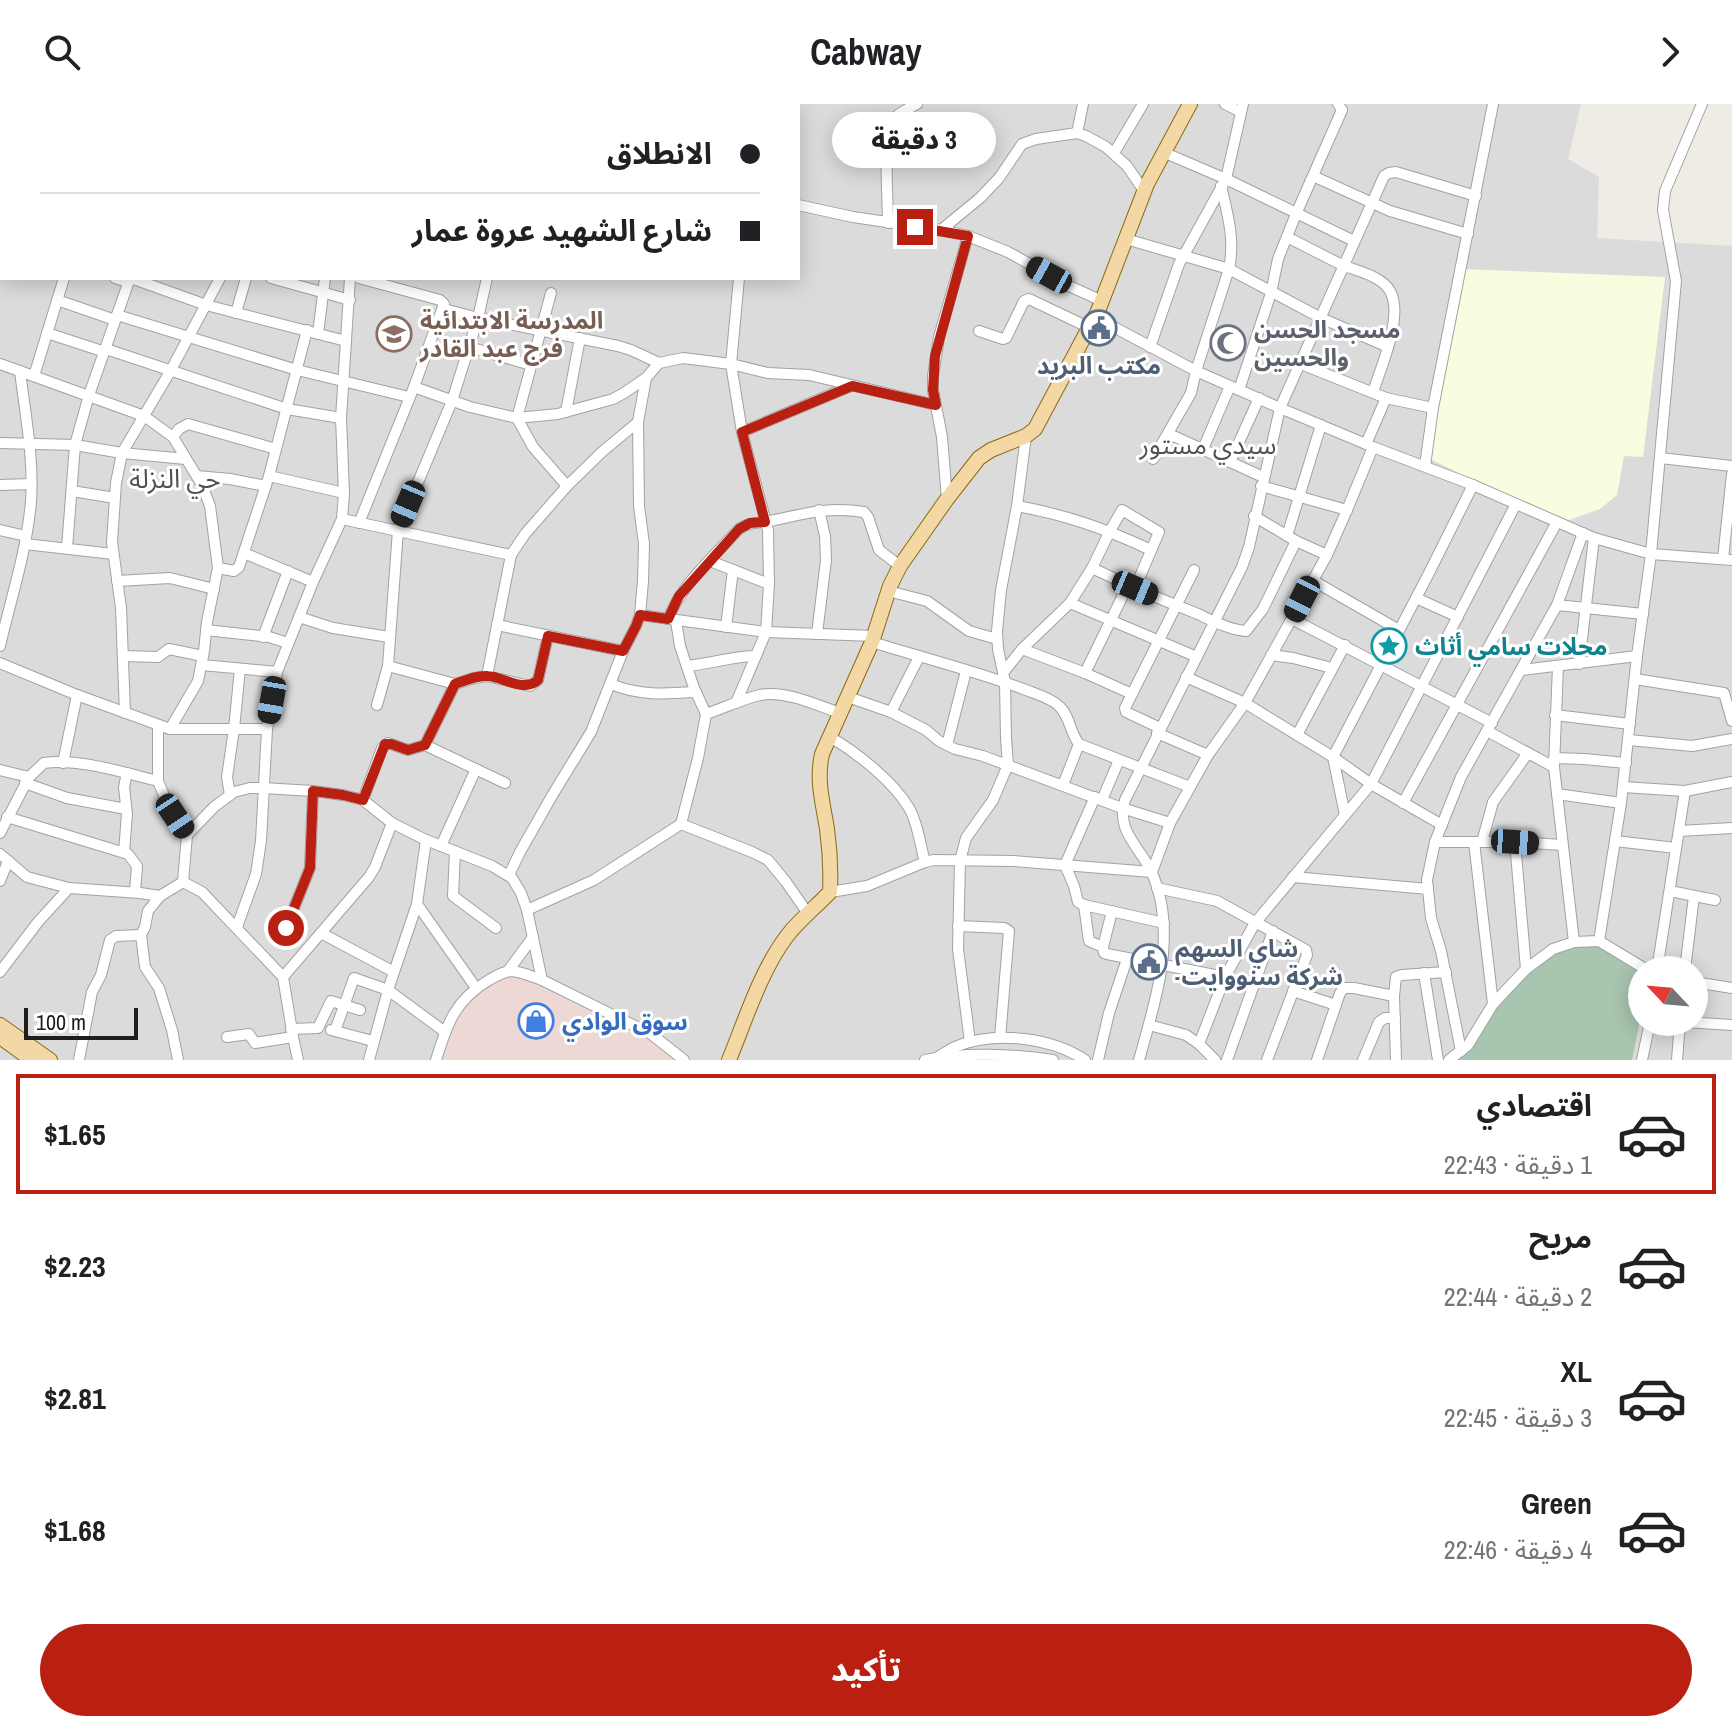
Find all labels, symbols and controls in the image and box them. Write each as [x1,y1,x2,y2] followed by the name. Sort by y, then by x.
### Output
[810,28,922,76] text: Cabway
[40,30,84,74] icon: search
[1648,30,1692,74] icon: forward
[833,111,997,167] callout: 3 دقيقة
[871,122,957,157] text: 3 دقيقة
[607,133,712,173] text: الانطلاق
[897,209,933,245] route end
[412,210,712,250] text: شارع الشهيد عروة عمار
[1022,253,1076,297] car
[419,304,603,366] place label: المدرسة الابتدائية فرج عبد القادر
[1080,309,1118,347] public building icon: مكتب البريد
[1254,313,1400,373] place label: مسجد الحسن والحسين
[375,315,413,353] school or university icon: المدرسة الابتدائية فرج عبد القادر
[1209,324,1247,362] mosque icon: مسجد الحسن والحسين
[1037,349,1161,381] place label: مكتب البريد
[1139,427,1276,465] district label: سيدي مستور
[129,461,221,499] district label: حي النزلة
[388,477,428,531] car
[1108,568,1162,608] car
[1280,572,1324,626] car
[1370,627,1408,665] place icon: محلات سامي أثاث
[1415,630,1607,667] place label: محلات سامي أثاث
[256,674,288,726] car
[152,789,198,843] car
[1490,828,1540,856] car
[268,910,304,946] route start
[1175,932,1343,992] place label: شاي السهم -شركة سنووايت
[1130,943,1168,981] public building icon: شاي السهم -شركة سنووايت
[1628,956,1708,1036] north arrow
[1628,956,1708,1036] map controls
[517,1002,555,1040] shop icon: سوق الوادي
[24,1004,138,1040] scale bar
[562,1005,688,1042] place label: سوق الوادي
[36,1007,86,1037] text: 100 m
[1477,1085,1592,1125] text: اقتصادي
[1616,1098,1688,1170] icon: car
[44,1114,106,1154] text: $1.65
[1444,1147,1592,1182] text: 1 دقيقة · 22:43
[1529,1217,1592,1257] text: مريح
[1616,1230,1688,1302] icon: car
[44,1246,106,1286] text: $2.23
[1444,1279,1592,1314] text: 2 دقيقة · 22:44
[1561,1351,1592,1391] text: XL
[1616,1362,1688,1434] icon: car
[44,1378,106,1418] text: $2.81
[1444,1400,1592,1435] text: 3 دقيقة · 22:45
[1521,1483,1592,1523] text: Green
[1616,1494,1688,1566] icon: car
[44,1510,106,1550] text: $1.68
[1444,1532,1592,1567] text: 4 دقيقة · 22:46
[40,1624,1692,1716] button: تأكيد

